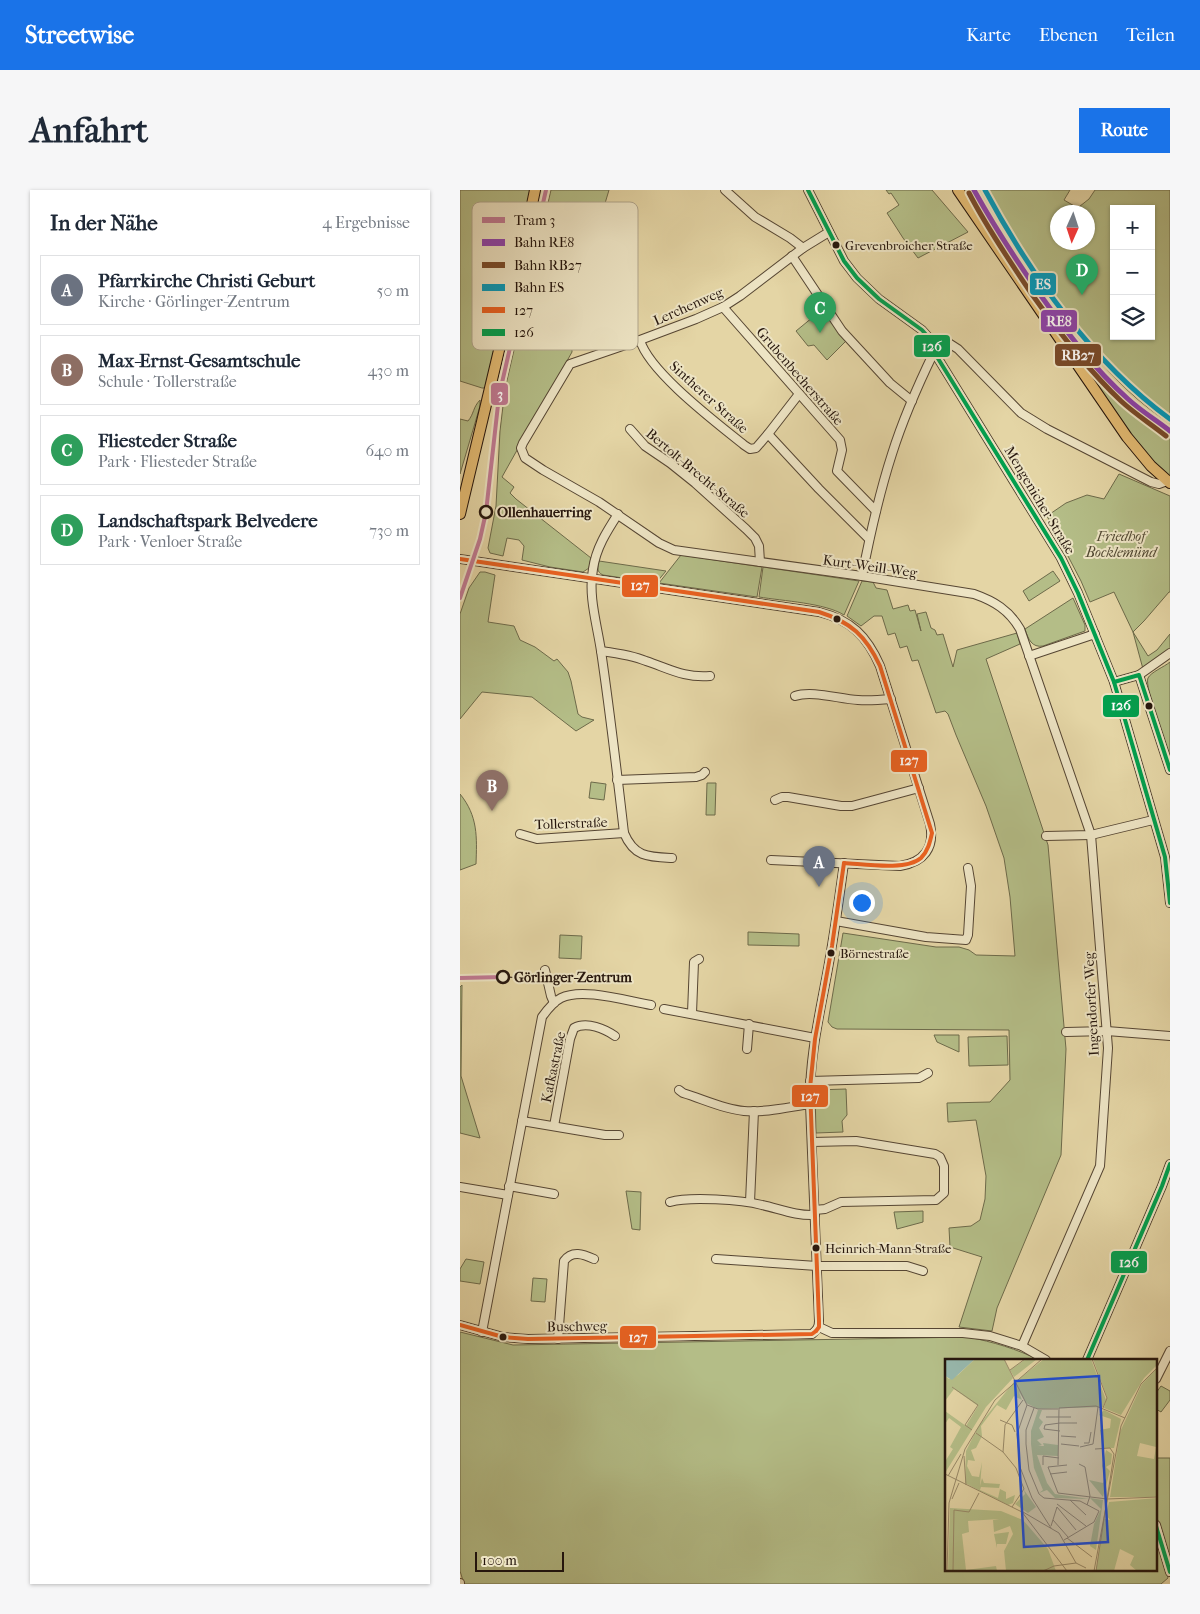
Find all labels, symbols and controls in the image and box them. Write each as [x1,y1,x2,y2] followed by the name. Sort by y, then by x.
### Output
[25,21,134,49] text: Streetwise
[966,25,1011,46] text: Karte
[1039,25,1098,46] text: Ebenen
[1126,25,1175,46] text: Teilen
[1079,108,1170,153] button: Route
[30,110,148,151] text: Anfahrt
[472,202,638,350] legend
[1050,205,1095,250] north arrow
[1110,205,1155,340] map controls
[1110,205,1155,250] button: +
[50,211,158,235] text: In der Nähe
[514,212,555,229] text: Tram 3
[322,213,410,232] text: 4 Ergebnisse
[514,234,574,251] text: Bahn RE8
[845,238,973,253] place label: Grevenbroicher Straße
[831,240,841,250] marker: Grevenbroicher Straße
[1110,250,1155,295] button: −
[1066,254,1098,295] pin: D
[514,257,582,274] text: Bahn RB27
[98,270,315,292] text: Pfarrkirche Christi Geburt
[1029,272,1057,296] line badge: ES
[1035,276,1051,293] text: ES
[514,279,564,296] text: Bahn ES
[62,281,72,300] text: A
[377,281,409,300] text: 50 m
[651,283,726,329] street label: Lerchenweg
[98,292,290,311] text: Kirche · Görlinger-Zentrum
[804,292,836,333] pin: C
[1110,295,1155,340] button: layers
[514,302,533,319] text: 127
[1040,309,1078,333] line badge: RE8
[1046,313,1072,330] text: RE8
[514,324,534,341] text: 126
[752,324,847,429] street label: Grubenbecherstraße
[913,334,951,358] line badge: 126
[922,338,942,355] text: 126
[1054,343,1102,367] line badge: RB27
[1061,347,1095,364] text: RB27
[98,350,301,372] text: Max-Ernst-Gesamtschule
[666,358,752,437] street label: Sintherer Straße
[62,361,72,380] text: B
[367,361,409,380] text: 430 m
[98,372,237,391] text: Schule · Tollerstraße
[490,382,509,406] line badge: 3
[497,386,503,403] text: 3
[642,425,753,522] street label: Bertolt-Brecht-Straße
[98,430,237,452] text: Fliesteder Straße
[62,441,72,460] text: C
[365,441,409,460] text: 640 m
[1001,443,1079,558] street label: Mengenicher Straße
[98,452,257,471] text: Park · Fliesteder Straße
[497,504,592,521] place label: Ollenhauerring
[479,505,493,519] marker: Ollenhauerring
[98,510,318,532] text: Landschaftspark Belvedere
[61,521,73,540] text: D
[369,521,409,540] text: 730 m
[1085,528,1158,561] park label: Friedhof Bocklemünd
[98,532,242,551] text: Park · Venloer Straße
[822,551,919,582] street label: Kurt-Weill-Weg
[621,574,659,598] line badge: 127
[631,577,650,594] text: 127
[832,614,842,624] unlabelled marker
[1102,694,1140,718] line badge: 126
[1111,697,1131,714] text: 126
[1144,701,1154,711] unlabelled marker
[890,749,928,773] line badge: 127
[900,752,919,769] text: 127
[476,770,508,811] pin: B
[534,814,608,833] street label: Tollerstraße
[803,846,835,887] pin: A
[849,890,875,916] your location
[840,946,910,961] place label: Börnestraße
[826,948,836,958] marker: Börnestraße
[1080,951,1103,1056] street label: Ingendorfer Weg
[514,969,632,986] place label: Görlinger-Zentrum
[496,970,510,984] marker: Görlinger-Zentrum
[538,1030,569,1104] street label: Kafkastraße
[791,1084,829,1108] line badge: 127
[801,1088,820,1105] text: 127
[825,1241,952,1256] place label: Heinrich-Mann-Straße
[811,1243,821,1253] marker: Heinrich-Mann-Straße
[1110,1250,1148,1274] line badge: 126
[1119,1254,1139,1271] text: 126
[547,1317,608,1336] street label: Buschweg
[619,1325,657,1349] line badge: 127
[629,1329,648,1346] text: 127
[498,1332,508,1342] unlabelled marker
[945,1359,1158,1572] inset map
[475,1549,564,1572] scale bar
[482,1552,517,1569] text: 100 m

